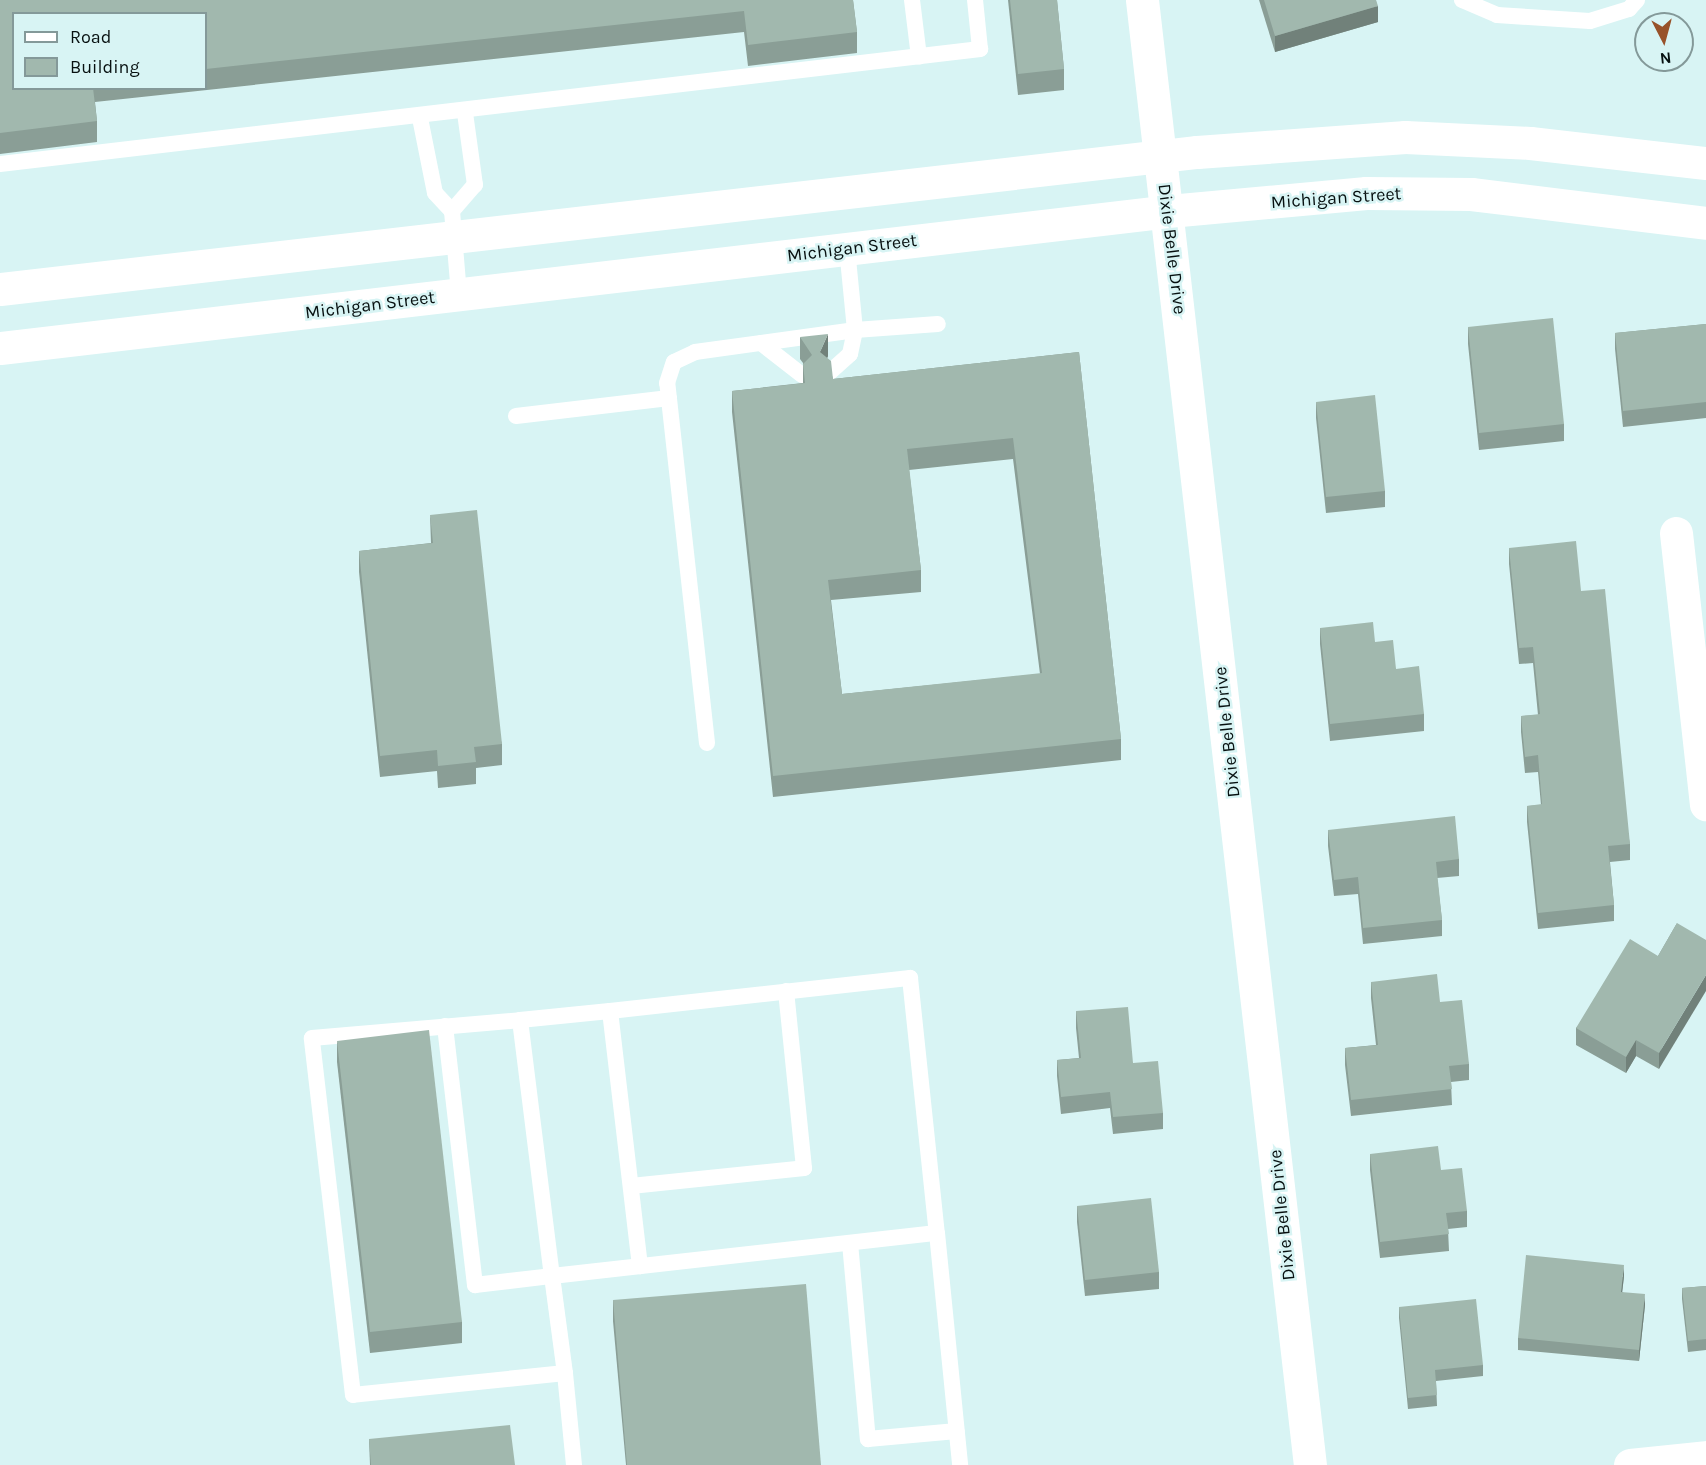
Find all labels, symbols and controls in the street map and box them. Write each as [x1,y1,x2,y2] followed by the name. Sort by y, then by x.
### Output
[12,12,207,90] legend
[1634,12,1694,72] north arrow
[70,26,111,48] text: Road
[1659,48,1672,68] text: N
[70,56,140,78] text: Building
[1153,182,1191,316] street label: Dixie Belle Drive
[1270,183,1402,213] street label: Michigan Street
[786,229,918,267] street label: Michigan Street
[304,286,436,324] street label: Michigan Street
[1209,666,1245,798] street label: Dixie Belle Drive
[1264,1149,1300,1281] street label: Dixie Belle Drive

